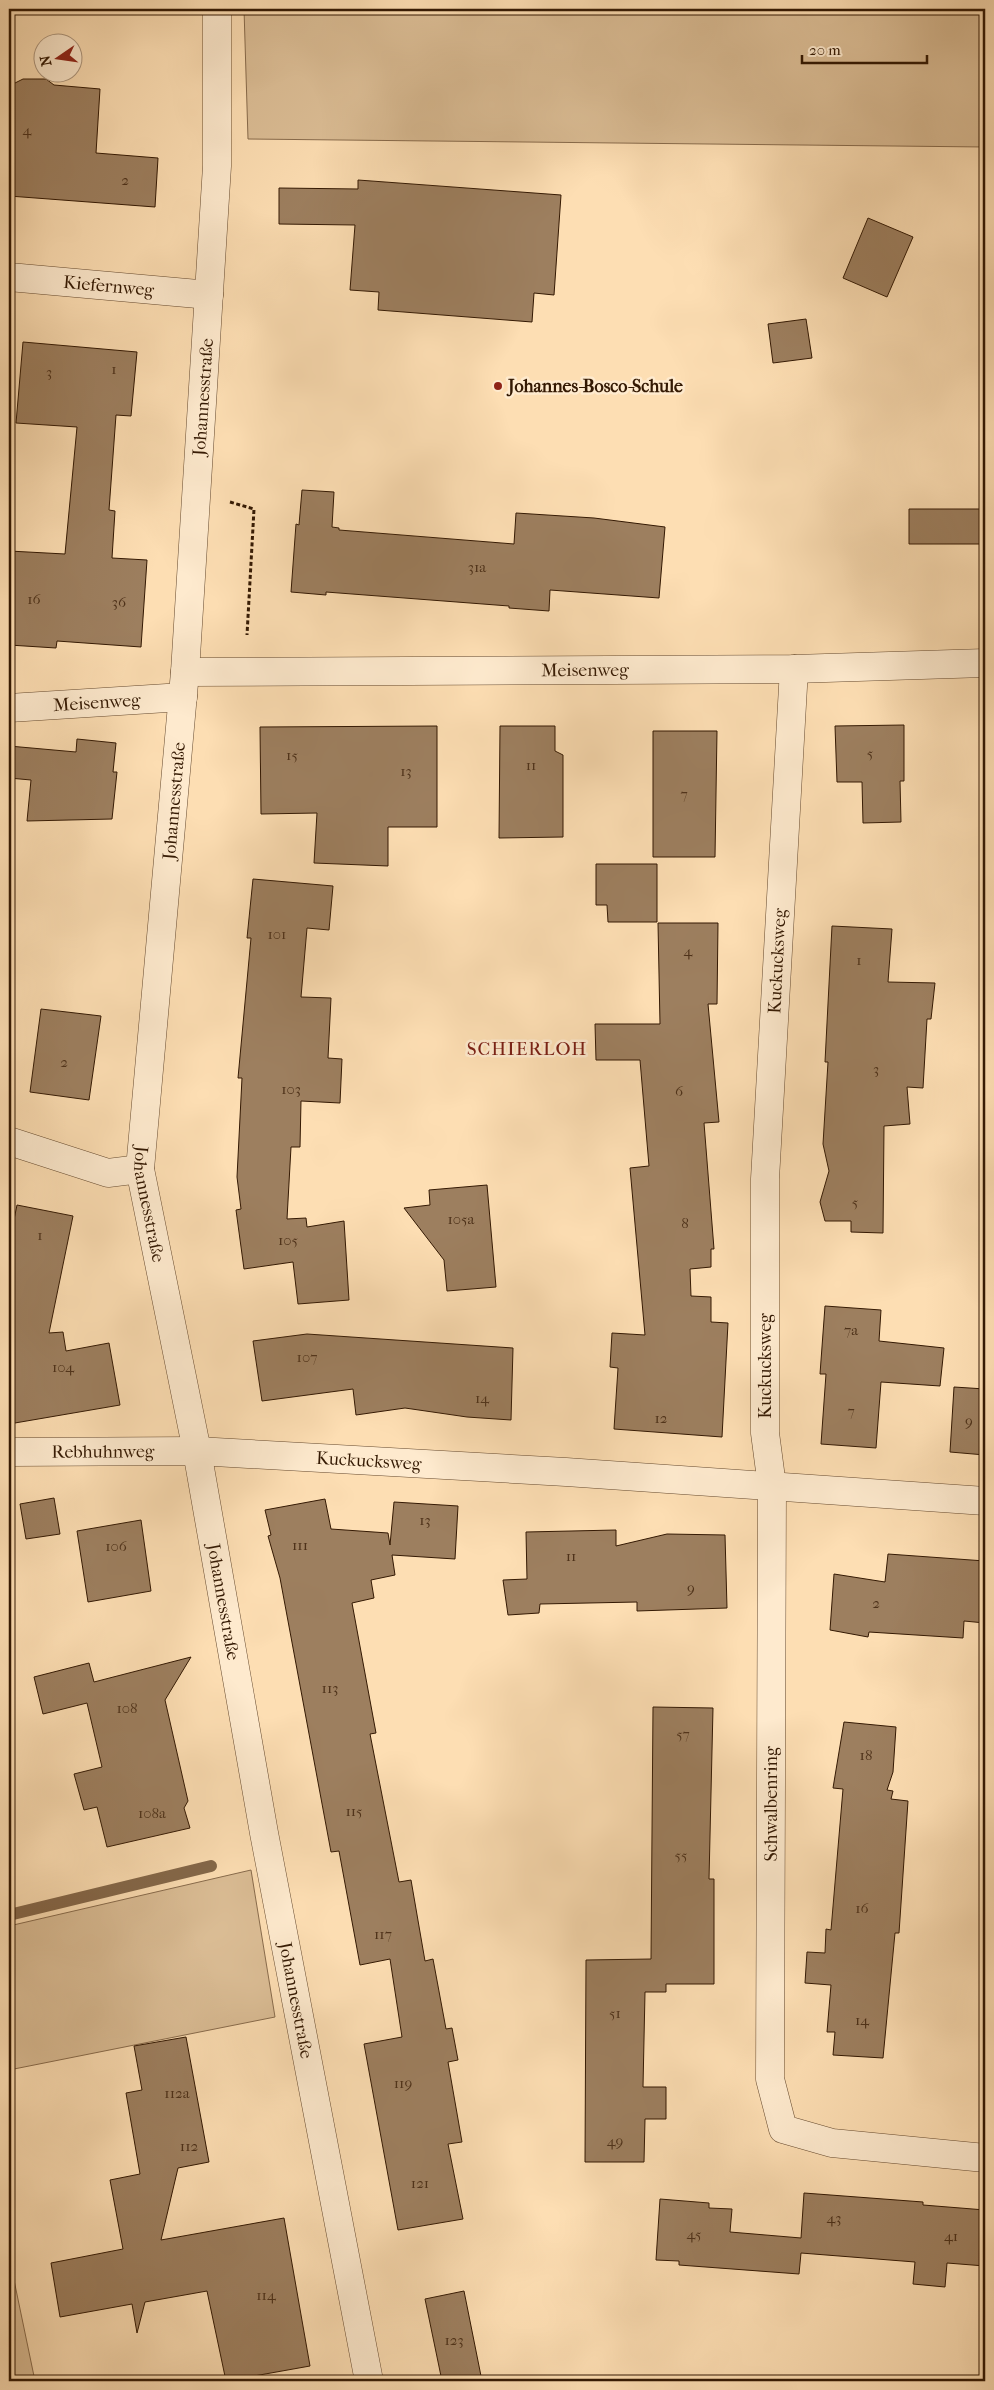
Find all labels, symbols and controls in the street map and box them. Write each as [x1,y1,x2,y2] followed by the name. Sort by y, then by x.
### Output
[32,32,82,82] north arrow
[802,32,926,64] scale bar
[809,41,841,59] text: 20 m
[36,53,55,68] text: N
[23,121,33,139] house number: 4
[121,171,129,189] house number: 2
[62,272,155,301] street label: Kiefernweg
[189,337,218,459] street label: Johannesstraße
[111,360,117,378] house number: 1
[46,363,52,381] house number: 3
[506,376,683,397] place label: Johannes-Bosco-Schule
[492,380,504,392] marker: Johannes-Bosco-Schule
[468,558,487,576] house number: 31a
[27,590,42,608] house number: 16
[112,593,127,611] house number: 36
[541,660,629,681] street label: Meisenweg
[52,690,142,716] street label: Meisenweg
[159,741,190,863] street label: Johannesstraße
[867,744,873,762] house number: 5
[286,746,298,764] house number: 15
[526,756,536,774] house number: 11
[400,762,412,780] house number: 13
[680,785,688,803] house number: 7
[764,907,791,1014] street label: Kuckucksweg
[268,925,286,943] house number: 101
[684,942,694,960] house number: 4
[856,951,862,969] house number: 1
[467,1038,587,1060] district label: SCHIERLOH
[60,1053,68,1071] house number: 2
[873,1060,879,1078] house number: 3
[281,1080,301,1098] house number: 103
[675,1082,684,1100] house number: 6
[129,1143,169,1264] street label: Johannesstraße
[852,1193,858,1211] house number: 5
[448,1210,476,1228] house number: 105a
[681,1214,689,1232] house number: 8
[37,1226,43,1244] house number: 1
[278,1231,298,1249] house number: 105
[755,1313,776,1419] street label: Kuckucksweg
[844,1321,859,1339] house number: 7a
[297,1348,317,1366] house number: 107
[52,1358,75,1376] house number: 104
[475,1389,490,1407] house number: 14
[847,1402,855,1420] house number: 7
[654,1409,668,1427] house number: 12
[965,1412,973,1430] house number: 9
[52,1441,155,1463] street label: Rebhuhnweg
[315,1448,422,1475] street label: Kuckucksweg
[419,1511,431,1529] house number: 13
[292,1536,308,1554] house number: 111
[105,1537,128,1555] house number: 106
[202,1540,244,1662] street label: Johannesstraße
[566,1547,576,1565] house number: 11
[687,1579,695,1597] house number: 9
[872,1594,880,1612] house number: 2
[322,1679,338,1697] house number: 113
[116,1699,138,1717] house number: 108
[676,1725,690,1743] house number: 57
[761,1746,782,1862] street label: Schwalbenring
[860,1746,872,1764] house number: 18
[345,1802,363,1820] house number: 115
[138,1804,167,1822] house number: 108a
[675,1846,687,1864] house number: 55
[855,1899,870,1917] house number: 16
[374,1925,392,1943] house number: 117
[274,1939,317,2061] street label: Johannesstraße
[609,2004,621,2022] house number: 51
[855,2011,870,2029] house number: 14
[394,2074,412,2092] house number: 119
[164,2084,191,2102] house number: 112a
[607,2132,623,2150] house number: 49
[180,2137,198,2155] house number: 112
[411,2174,429,2192] house number: 121
[826,2209,842,2227] house number: 43
[687,2225,701,2243] house number: 45
[944,2227,958,2245] house number: 41
[256,2286,277,2304] house number: 114
[444,2331,464,2349] house number: 123

